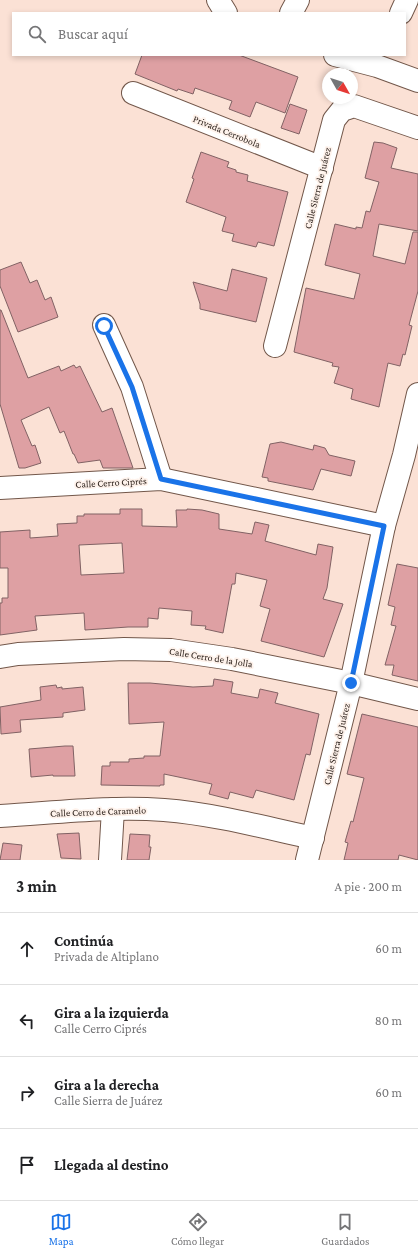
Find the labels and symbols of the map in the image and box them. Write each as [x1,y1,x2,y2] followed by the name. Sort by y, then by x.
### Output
[322,68,358,104] north arrow
[192,113,262,150] street label: Privada Cerrobola
[302,146,333,230] street label: Calle Sierra de Juárez
[95,317,113,335] route start
[75,475,147,490] street label: Calle Cerro Ciprés
[168,645,254,670] street label: Calle Cerro de la Jolla
[342,674,360,692] route end
[321,702,352,786] street label: Calle Sierra de Juárez
[50,804,146,819] street label: Calle Cerro de Caramelo

